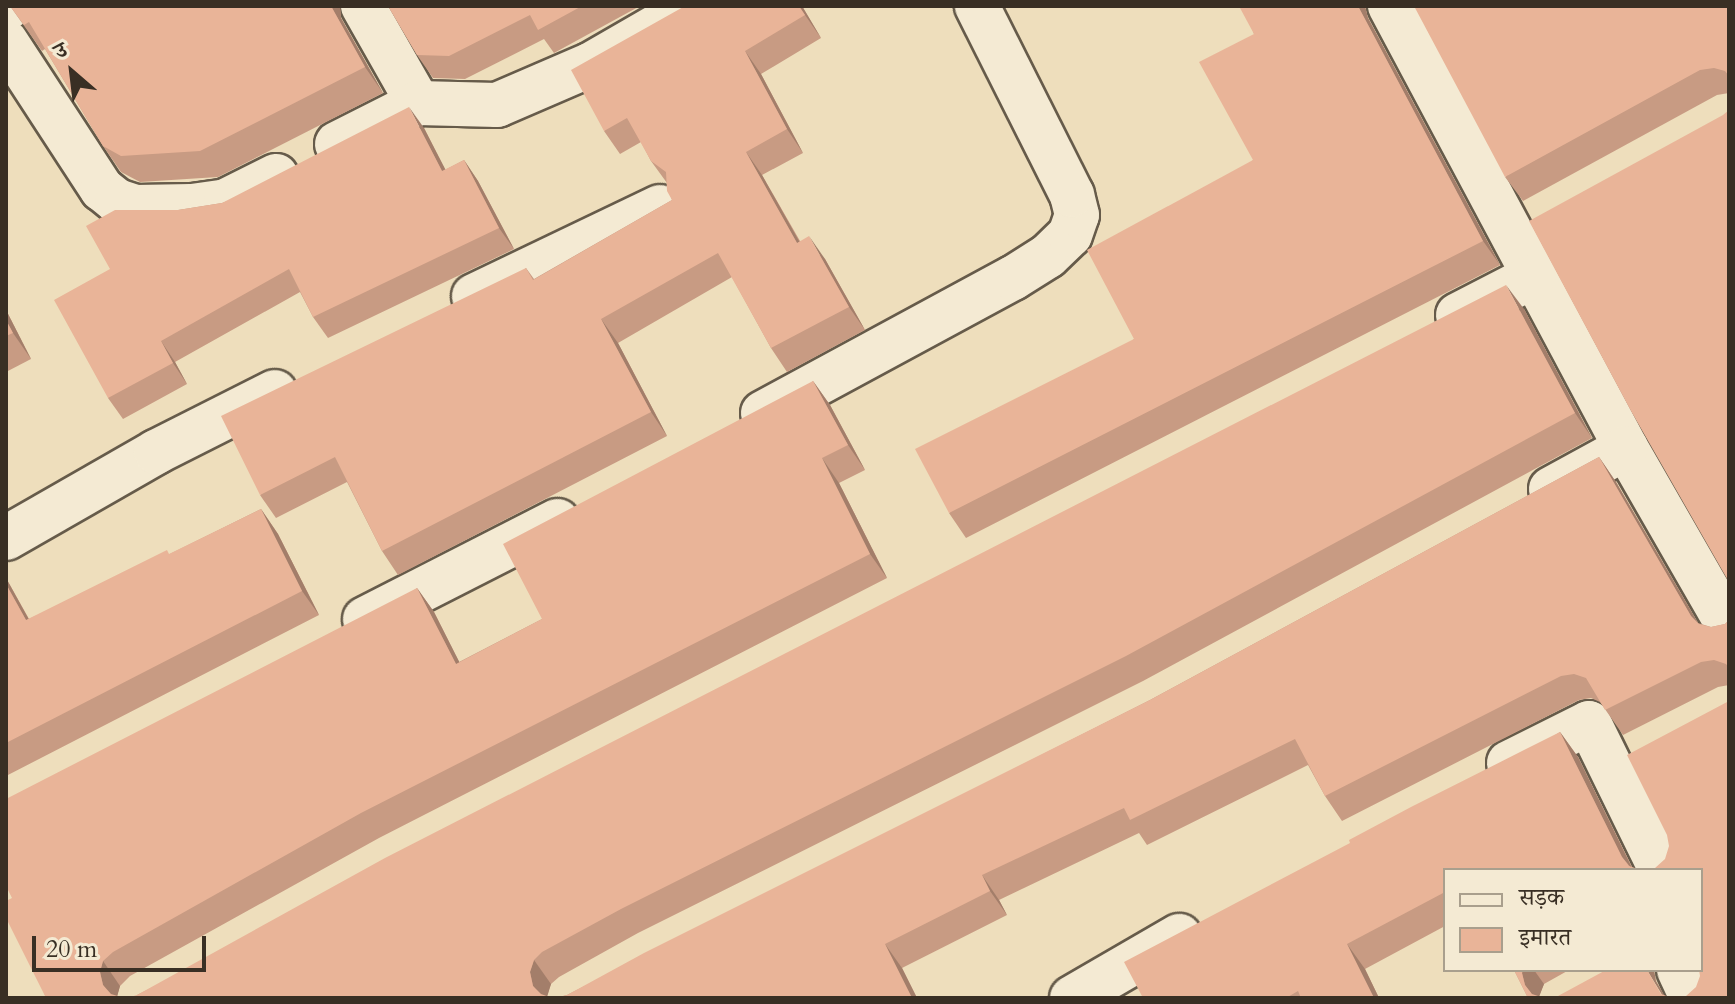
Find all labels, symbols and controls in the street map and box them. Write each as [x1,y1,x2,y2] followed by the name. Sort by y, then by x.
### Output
[32,32,112,112] north arrow
[49,35,73,67] text: उ
[1443,868,1703,972] legend
[1519,881,1564,914] text: सड़क
[36,920,210,970] scale bar
[1519,921,1571,954] text: इमारत
[46,933,97,966] text: 20 m

